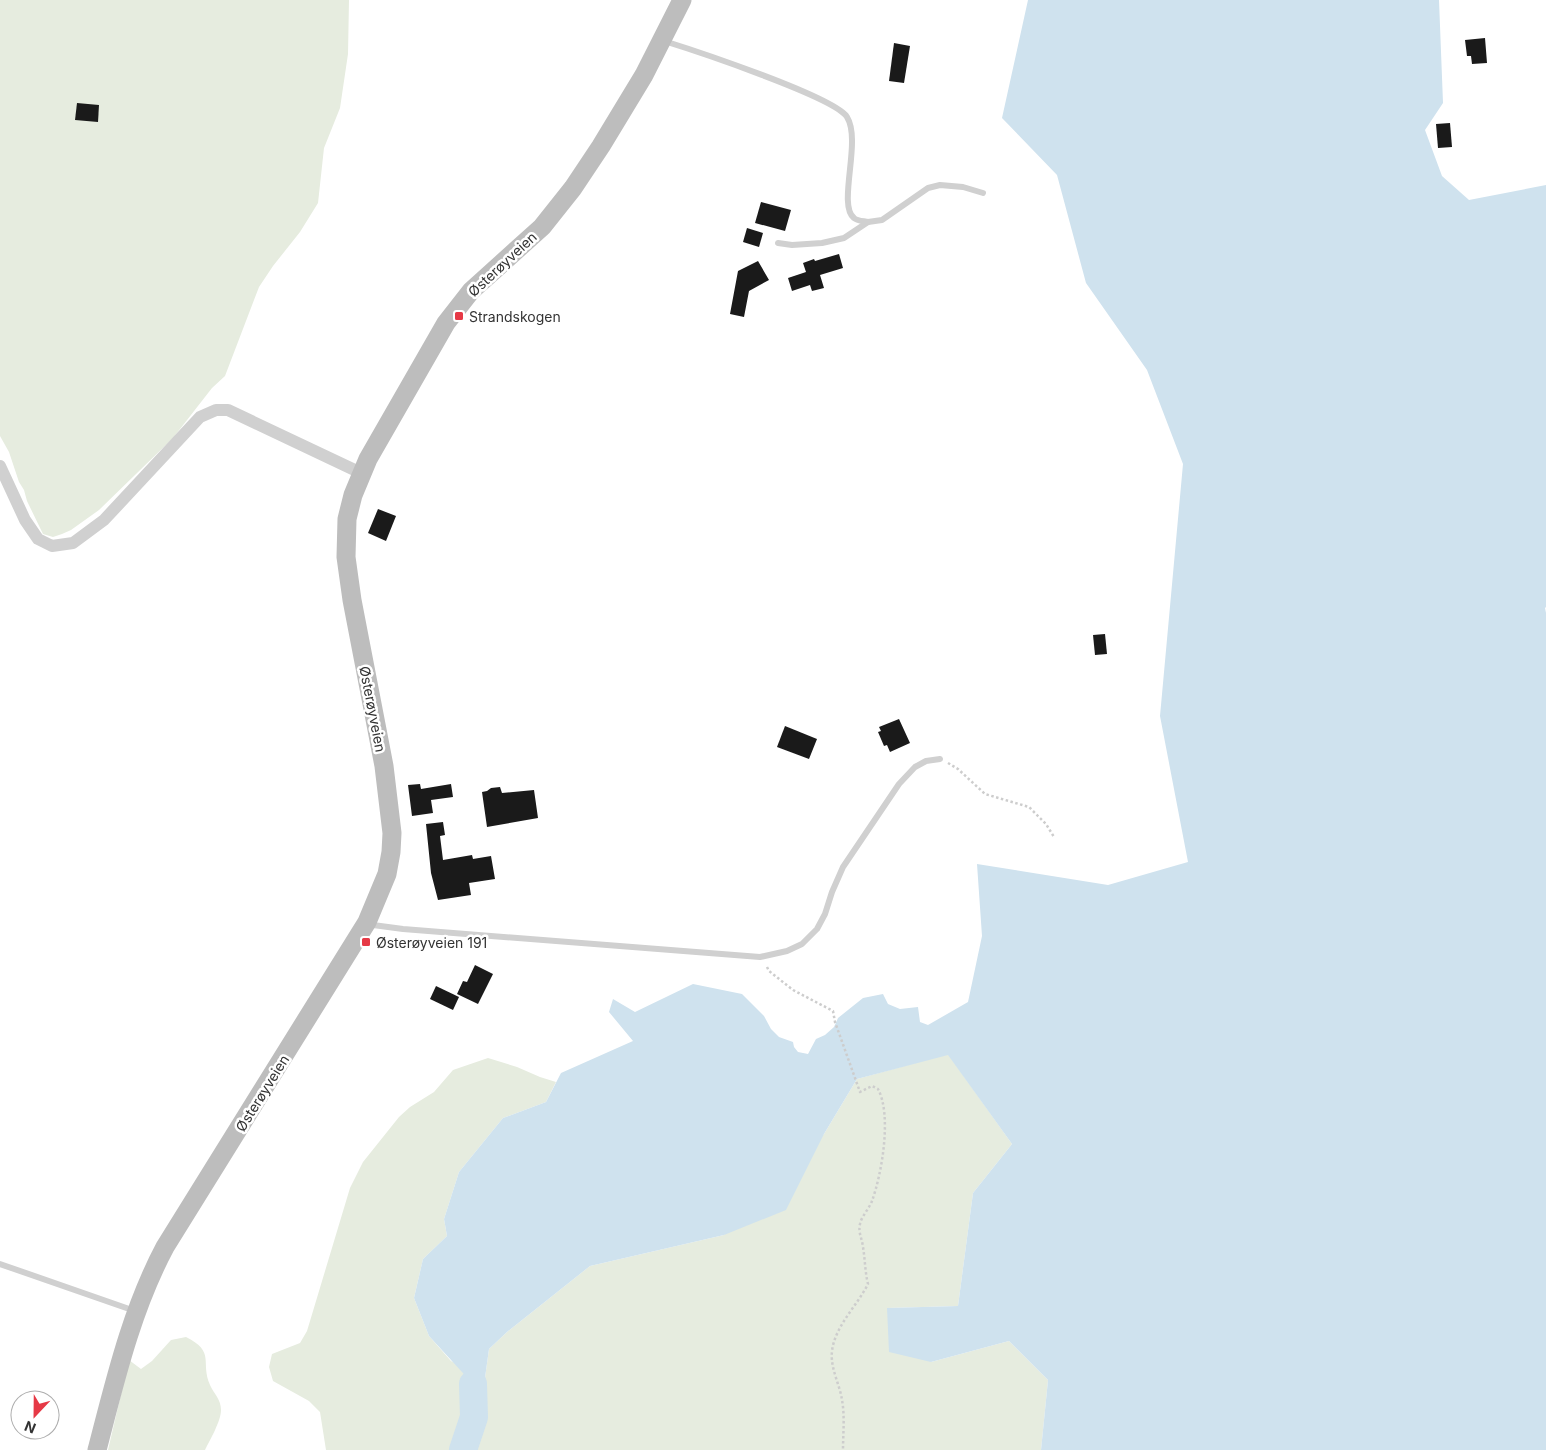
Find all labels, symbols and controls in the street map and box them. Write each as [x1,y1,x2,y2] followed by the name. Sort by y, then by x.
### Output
[464,228,540,300] street label: Østerøyveien
[469,308,561,325] place label: Strandskogen
[453,310,465,322] marker: Strandskogen
[356,665,390,753] street label: Østerøyveien
[376,934,487,951] place label: Østerøyveien 191
[360,936,372,948] marker: Østerøyveien 191
[232,1051,292,1135] street label: Østerøyveien
[10,1390,60,1440] north arrow
[22,1418,38,1437] text: N

